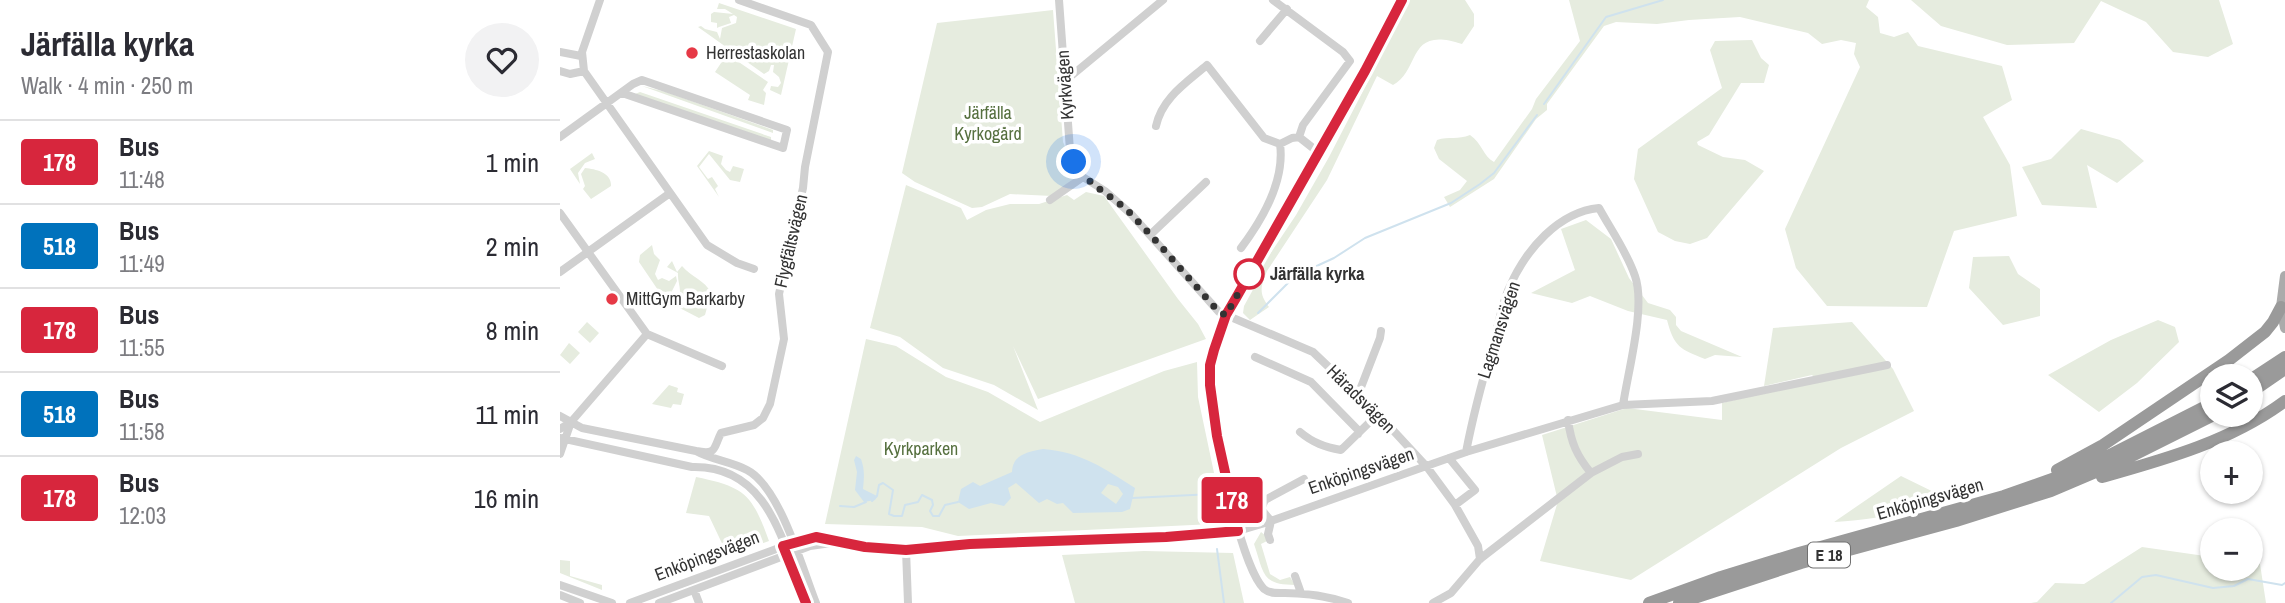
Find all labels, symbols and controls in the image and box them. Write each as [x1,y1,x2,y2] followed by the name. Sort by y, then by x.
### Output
[21,22,194,66] text: Järfälla kyrka
[465,23,539,97] button: heart
[706,40,805,65] place label: Herrestaskolan
[684,45,700,61] marker: Herrestaskolan
[1050,49,1079,121] street label: Kyrkvägen
[21,70,193,101] text: Walk · 4 min · 250 m
[954,100,1022,146] park label: Järfälla Kyrkogård
[119,129,159,164] text: Bus
[1056,144,1091,179] your location
[486,145,539,180] text: 1 min
[43,146,76,178] text: 178
[119,164,165,195] text: 11:48
[768,192,813,290] street label: Flygfältsvägen
[119,213,159,248] text: Bus
[486,229,539,264] text: 2 min
[43,230,76,262] text: 518
[119,248,165,279] text: 11:49
[1234,259,1264,289] marker: Järfälla kyrka
[1270,261,1365,286] place label: Järfälla kyrka
[1471,278,1526,382] street label: Lagmansvägen
[626,286,746,311] place label: MittGym Barkarby
[604,291,620,307] marker: MittGym Barkarby
[119,297,159,332] text: Bus
[486,313,539,348] text: 8 min
[43,314,76,346] text: 178
[119,332,165,363] text: 11:55
[1321,359,1401,439] street label: Häradsvägen
[2200,364,2263,581] map controls
[2200,364,2263,427] button: layers
[119,381,159,416] text: Bus
[475,397,539,432] text: 11 min
[43,398,76,430] text: 518
[119,416,165,447] text: 11:58
[884,436,958,461] park label: Kyrkparken
[1305,441,1417,500] street label: Enköpingsvägen
[2200,441,2263,504] button: +
[119,465,159,500] text: Bus
[1874,471,1986,526] street label: Enköpingsvägen
[1192,477,1272,523] line badge: 178
[474,481,539,516] text: 16 min
[43,482,76,514] text: 178
[1216,484,1248,516] text: 178
[119,500,166,531] text: 12:03
[2200,518,2263,581] button: −
[651,524,763,587] street label: Enköpingsvägen
[1808,542,1850,568] road number: E 18

